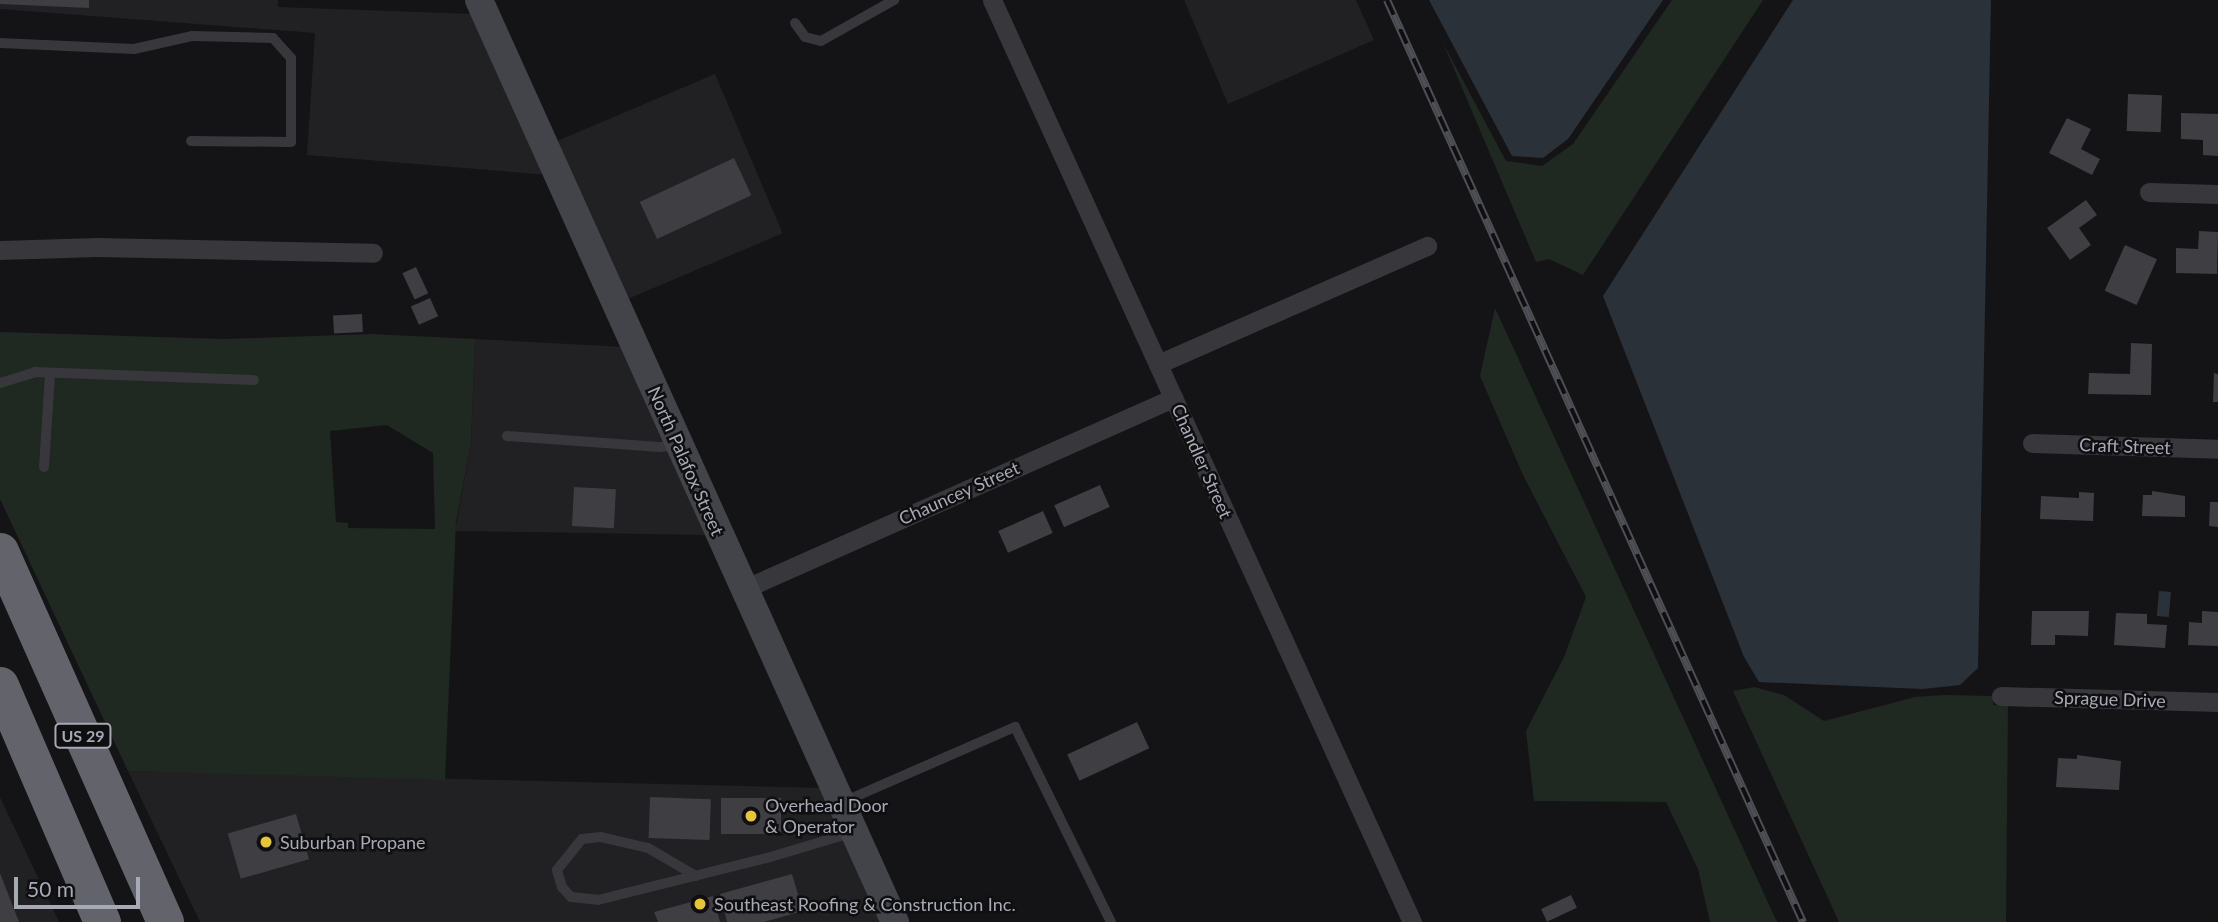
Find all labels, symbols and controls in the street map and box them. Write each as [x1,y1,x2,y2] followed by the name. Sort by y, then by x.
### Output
[643,383,729,539] street label: North Palafox Street
[1167,400,1237,522] street label: Chandler Street
[2079,434,2171,458] street label: Craft Street
[895,457,1023,529] street label: Chauncey Street
[2054,686,2166,712] street label: Sprague Drive
[53,723,113,748] road number: US 29
[765,795,888,838] place label: Overhead Door & Operator
[743,808,759,824] marker: Overhead Door & Operator
[280,831,426,853] place label: Suburban Propane
[258,834,274,850] marker: Suburban Propane
[18,862,144,906] scale bar
[27,876,74,901] text: 50 m
[714,893,1016,915] place label: Southeast Roofing & Construction Inc.
[692,896,708,912] marker: Southeast Roofing & Construction Inc.

